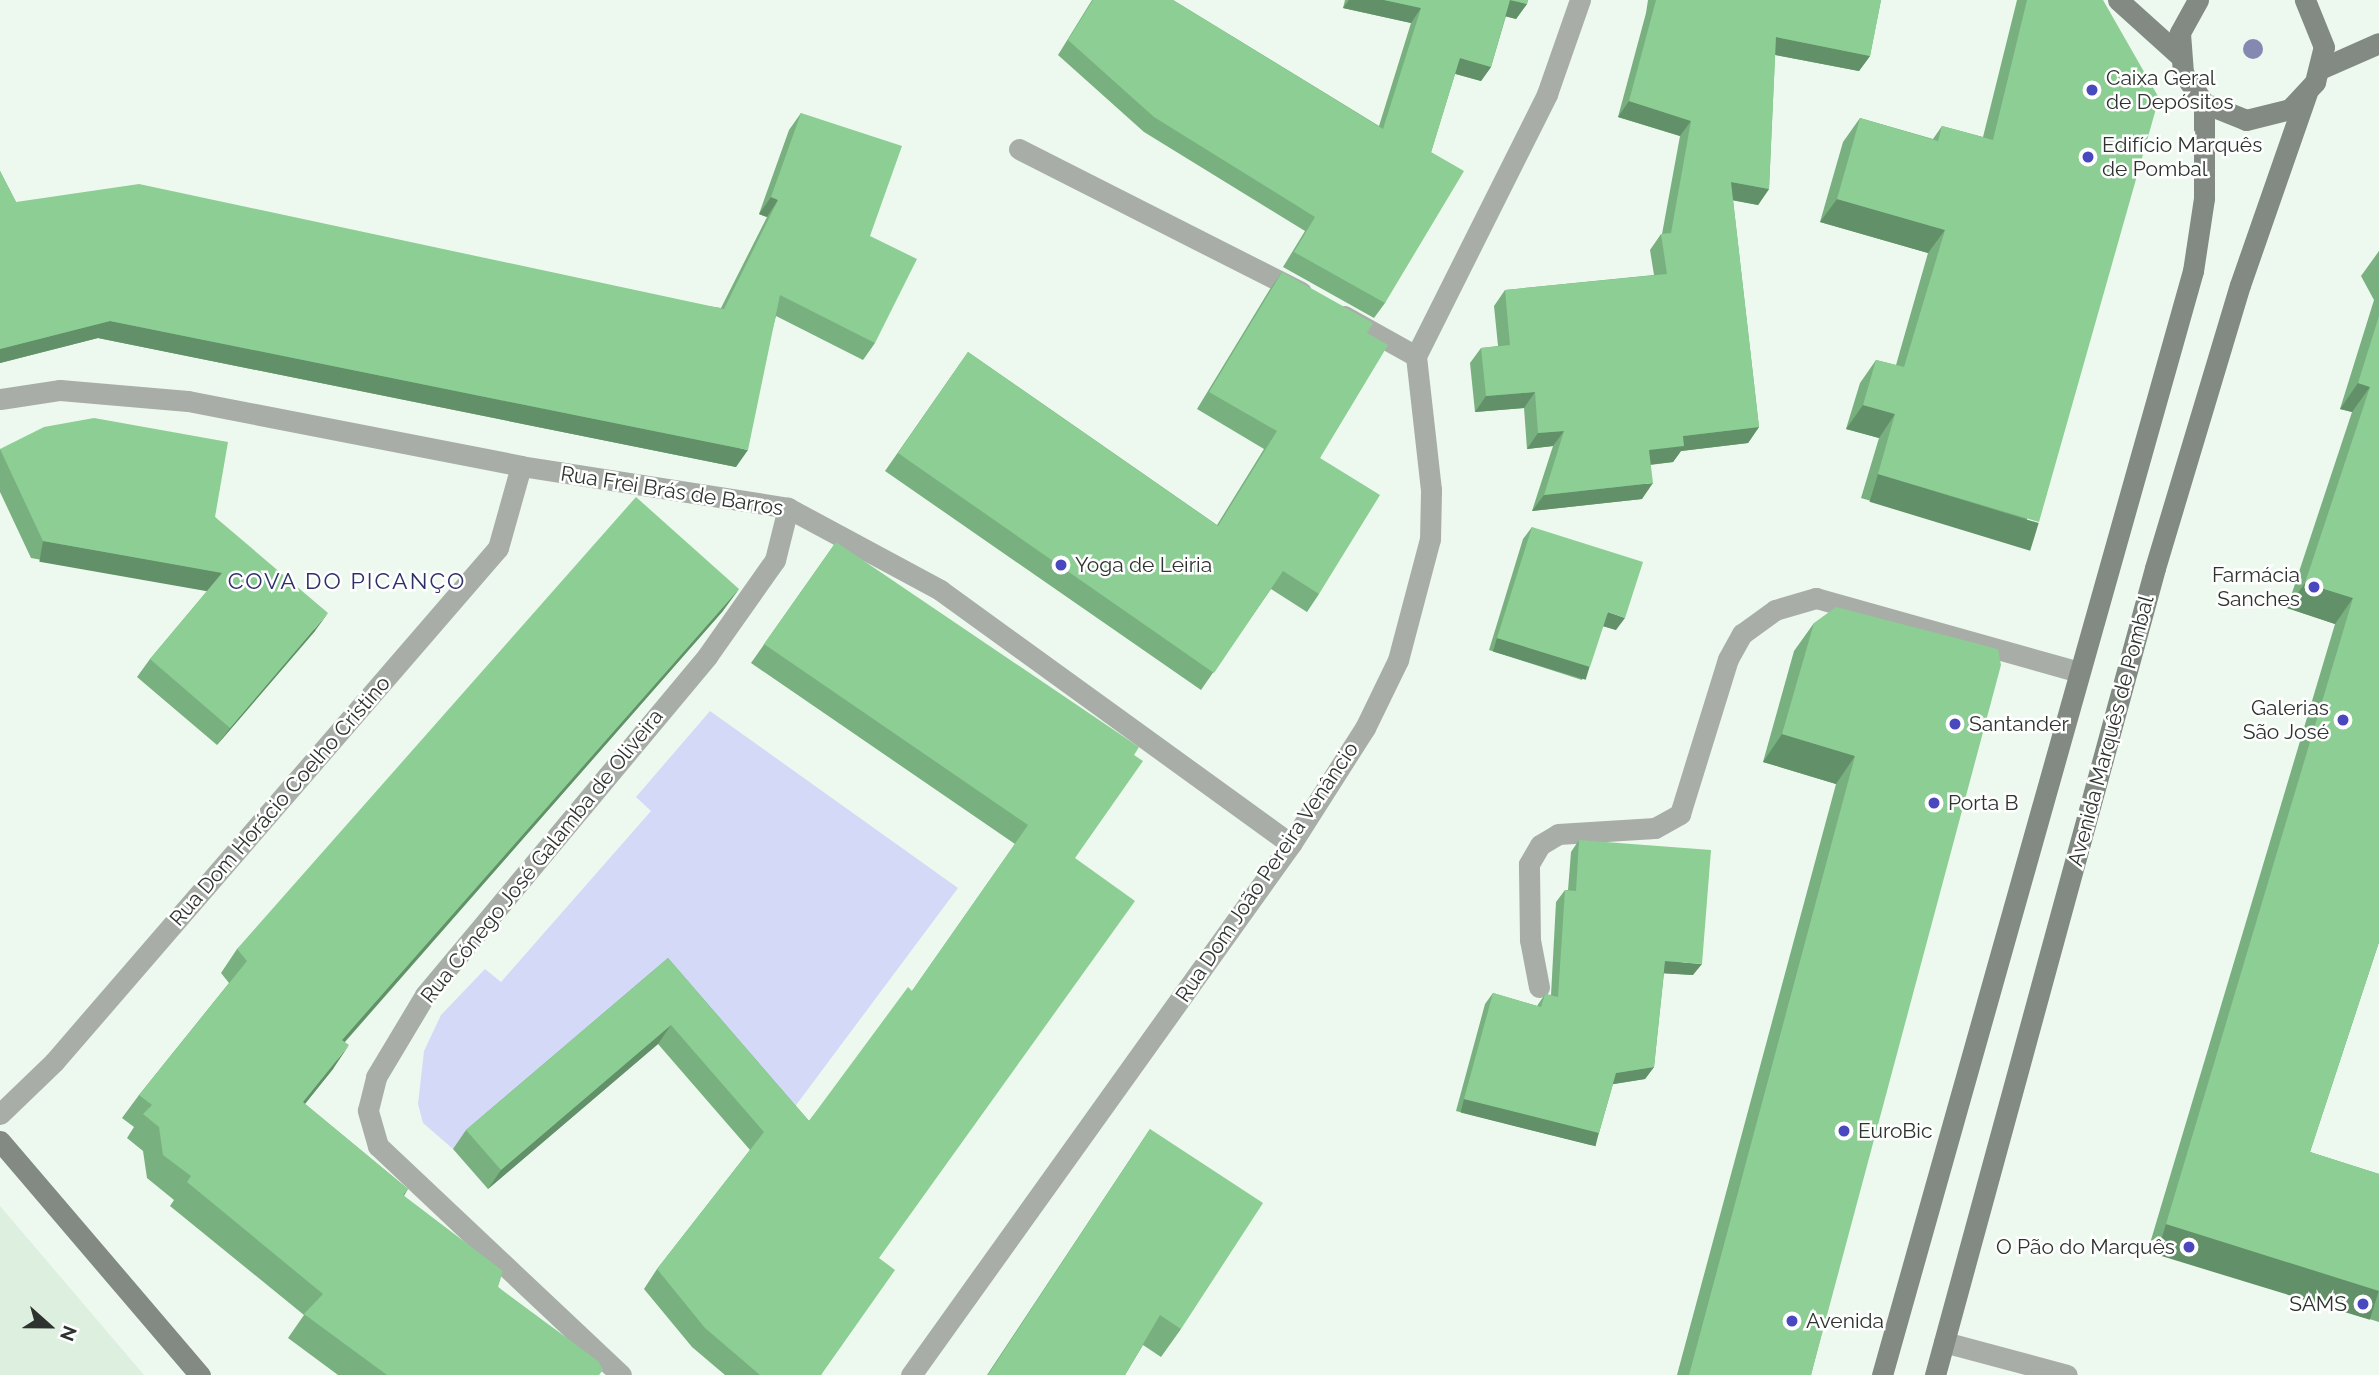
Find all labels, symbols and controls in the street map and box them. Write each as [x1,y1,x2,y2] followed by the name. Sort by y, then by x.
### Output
[2106,65,2234,115] place label: Caixa Geral de Depósitos
[2084,82,2100,98] marker: Caixa Geral de Depósitos
[2102,132,2262,182] place label: Edifício Marquês de Pombal
[2080,149,2096,165] marker: Edifício Marquês de Pombal
[559,461,785,521] street label: Rua Frei Brás de Barros
[1075,552,1212,578] place label: Yoga de Leiria
[1053,557,1069,573] marker: Yoga de Leiria
[2212,562,2300,612] place label: Farmácia Sanches
[229,567,465,595] district label: COVA DO PICANÇO
[2306,579,2322,595] marker: Farmácia Sanches
[2063,593,2159,869] street label: Avenida Marquês de Pombal
[164,671,396,931] street label: Rua Dom Horácio Coelho Cristino
[2242,695,2329,745] place label: Galerias São José
[415,704,669,1008] street label: Rua Cónego José Galamba de Oliveira
[1969,711,2069,737] place label: Santander
[2335,712,2351,728] marker: Galerias São José
[1947,716,1963,732] marker: Santander
[1170,737,1364,1007] street label: Rua Dom João Pereira Venâncio
[1948,790,2019,816] place label: Porta B
[1926,795,1942,811] marker: Porta B
[1858,1118,1932,1144] place label: EuroBic
[1836,1123,1852,1139] marker: EuroBic
[1996,1234,2175,1260] place label: O Pão do Marquês
[2181,1239,2197,1255] marker: O Pão do Marquês
[14,1291,84,1361] north arrow
[2289,1291,2347,1317] place label: SAMS
[2353,1294,2373,1314] marker: SAMS
[1806,1308,1884,1334] place label: Avenida
[1784,1313,1800,1329] marker: Avenida
[56,1323,81,1344] text: N

